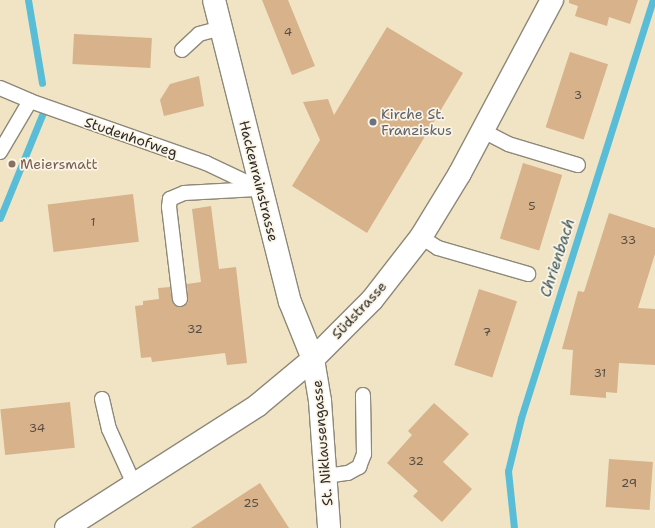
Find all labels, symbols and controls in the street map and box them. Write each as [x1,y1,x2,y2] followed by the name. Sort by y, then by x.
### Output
[284,26,292,40] house number: 4
[574,89,582,103] house number: 3
[381,106,452,138] place label: Kirche St. Franziskus
[82,113,180,161] street label: Studenhofweg
[368,117,378,127] marker: Kirche St. Franziskus
[236,119,282,243] street label: Hackenrainstrasse
[20,156,98,172] place label: Meiersmatt
[7,159,17,169] marker: Meiersmatt
[528,200,536,214] house number: 5
[90,216,96,230] house number: 1
[537,216,579,300] water label: Chrienbach
[620,234,636,248] house number: 33
[328,278,390,342] street label: Südstrasse
[187,323,203,337] house number: 32
[483,326,491,340] house number: 7
[594,367,606,381] house number: 31
[308,379,336,507] street label: St. Niklausengasse
[29,422,45,436] house number: 34
[408,455,424,469] house number: 32
[621,477,637,491] house number: 29
[243,497,259,511] house number: 25

